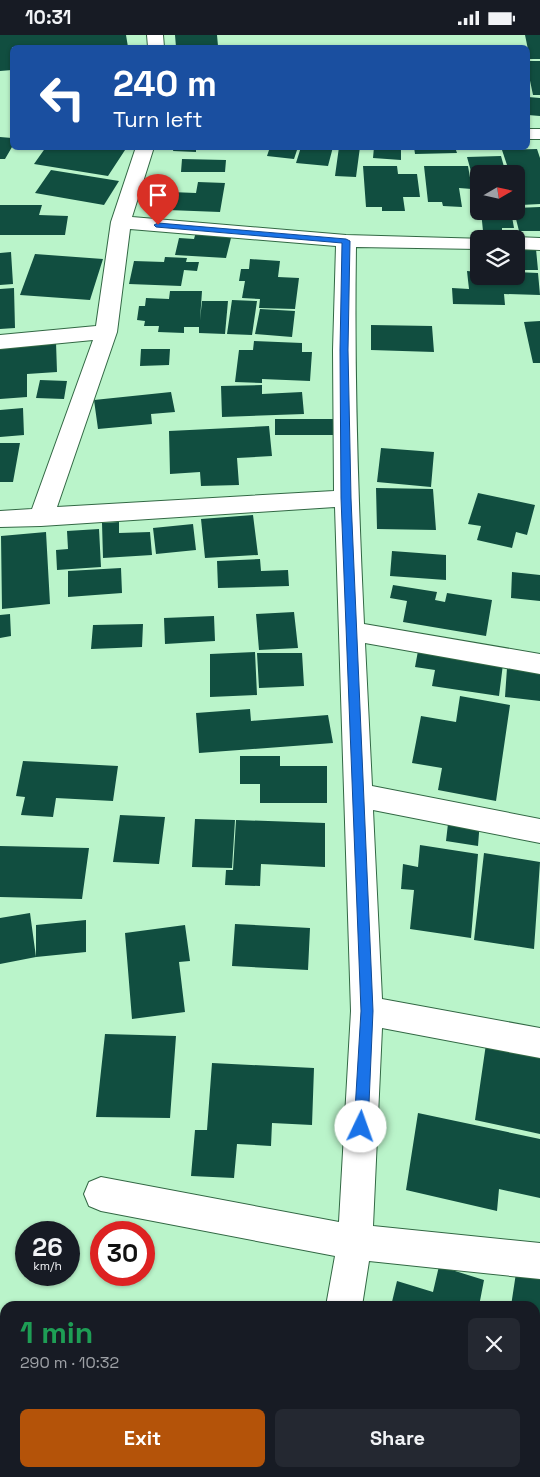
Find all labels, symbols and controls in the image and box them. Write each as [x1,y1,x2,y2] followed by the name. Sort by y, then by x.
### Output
[25,5,71,30] text: 10:31
[113,62,217,106] text: 240 m
[30,65,95,130] icon: left
[113,105,203,133] text: Turn left
[470,165,525,220] north arrow
[470,165,525,285] map controls
[137,174,179,225] pin
[144,181,172,209] icon: arrive
[470,230,525,285] button: layers
[334,1100,386,1152] position arrow
[90,1221,155,1286] speed limit sign: 30
[32,1231,63,1263] text: 26
[33,1258,62,1274] text: km/h
[20,1313,93,1352] text: 1 min
[468,1318,520,1370] button: close
[20,1352,119,1373] text: 290 m · 10:32
[20,1409,265,1467] button: Exit
[275,1409,520,1467] button: Share

